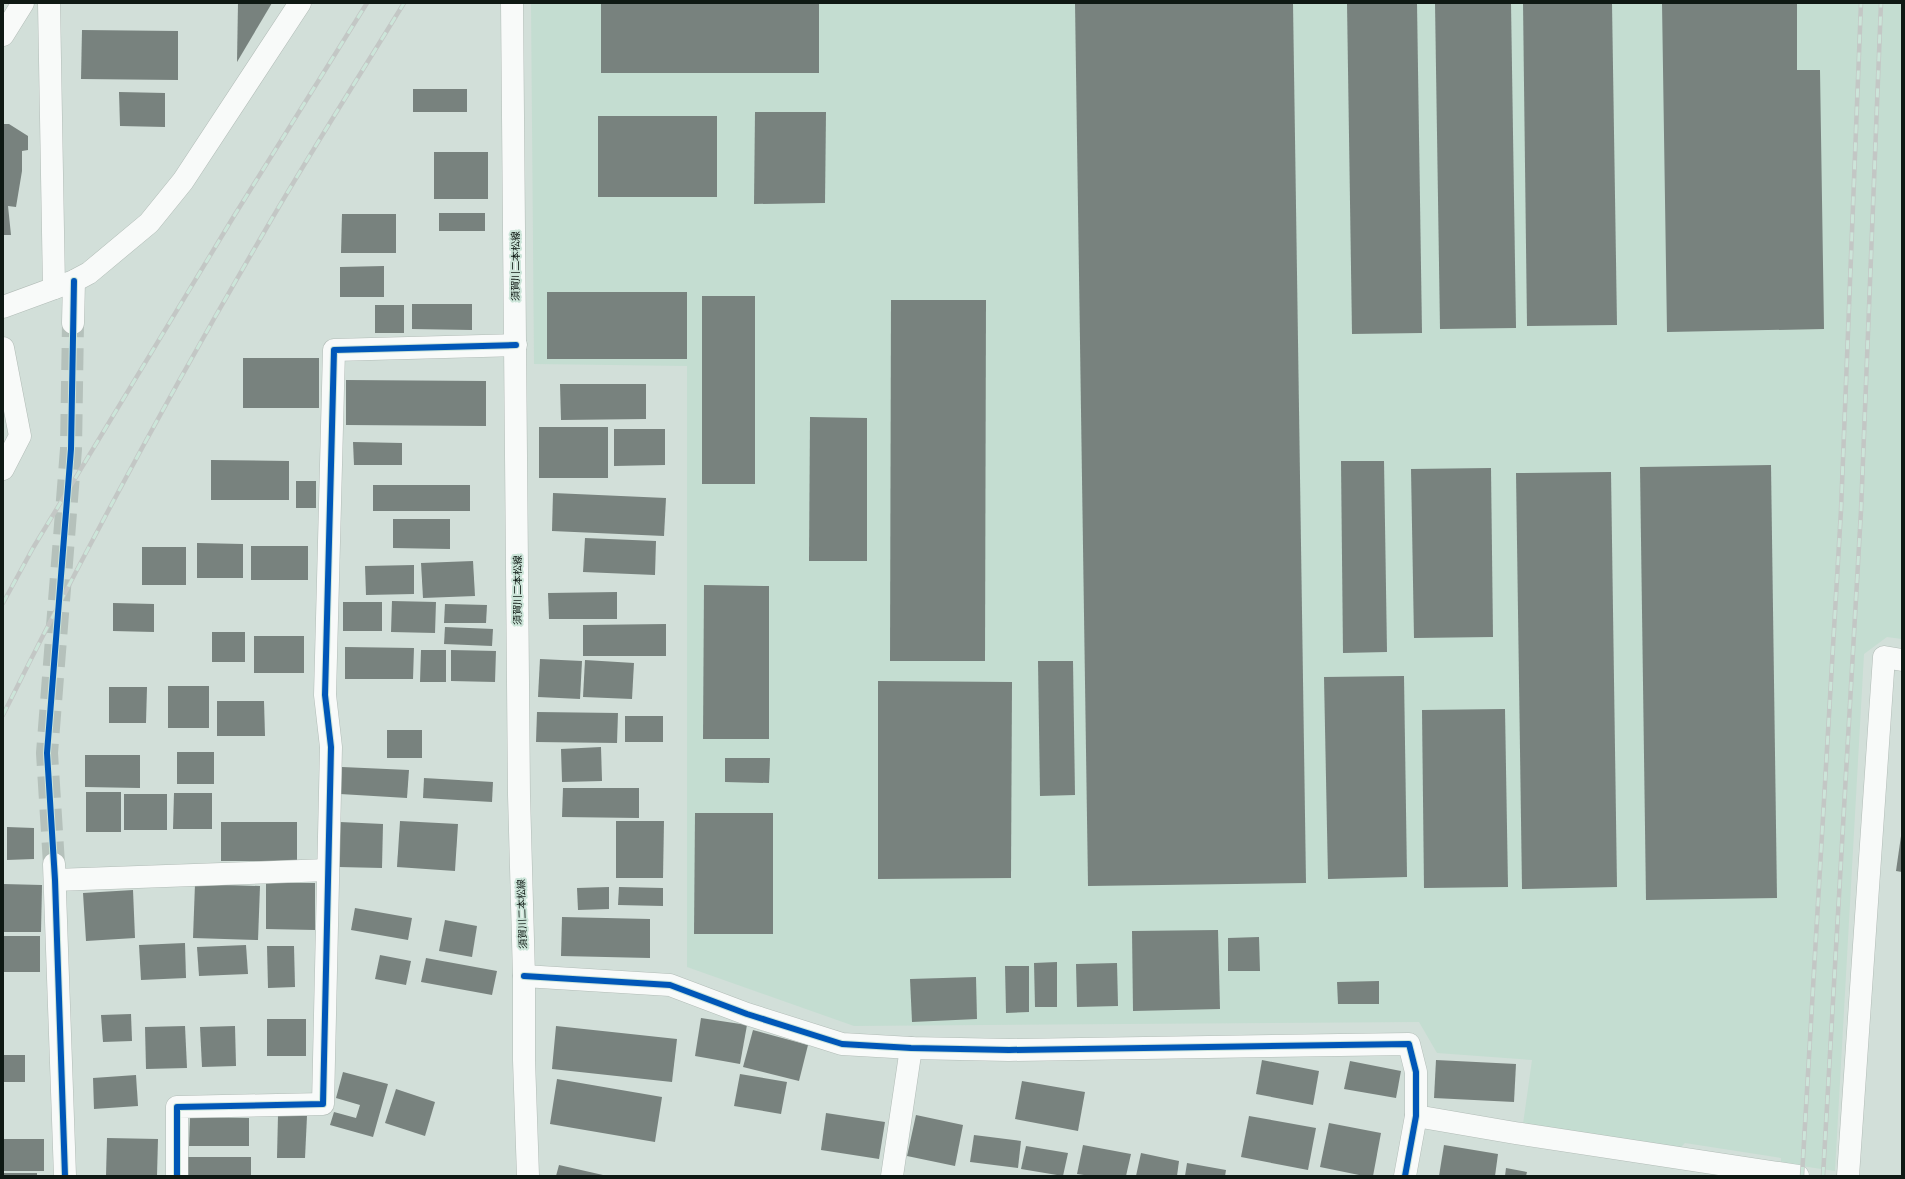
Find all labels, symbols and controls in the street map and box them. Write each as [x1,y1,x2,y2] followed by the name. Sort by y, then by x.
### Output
[510,231,521,301] street label: 須賀川二本松線
[512,555,523,625] street label: 須賀川二本松線
[515,879,529,949] street label: 須賀川二本松線

